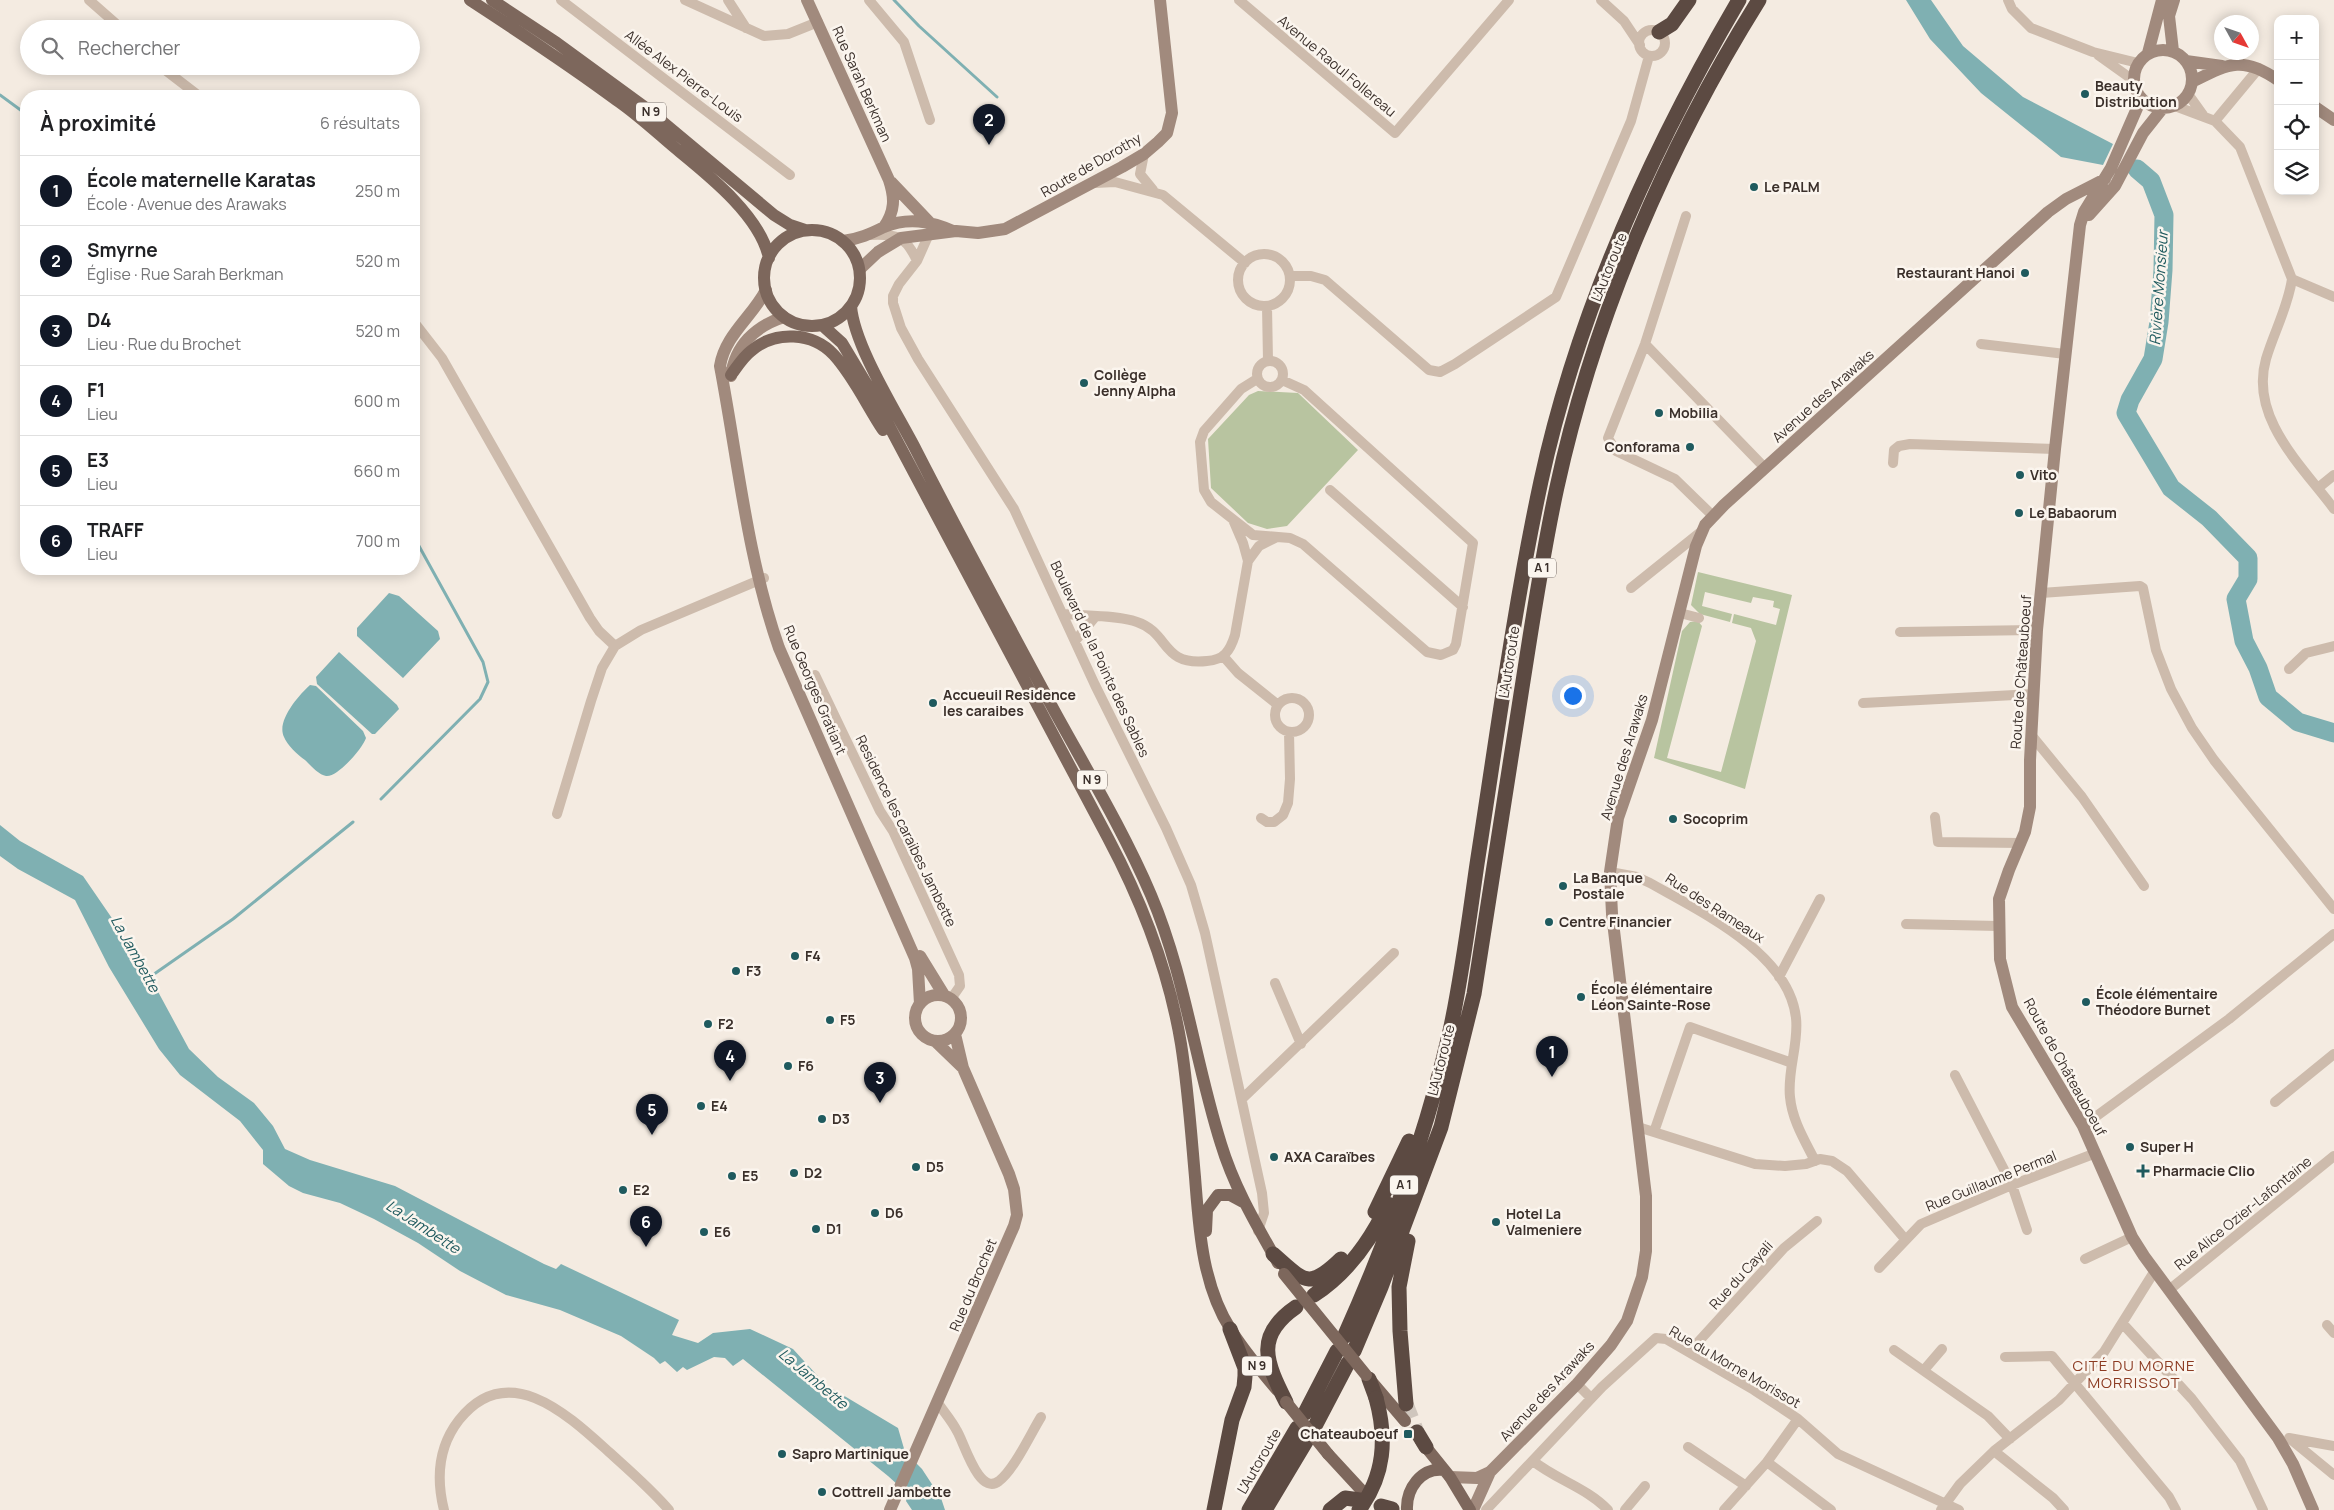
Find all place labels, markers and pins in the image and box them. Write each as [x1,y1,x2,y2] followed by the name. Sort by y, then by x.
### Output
[2095,76,2177,111] place label: Beauty Distribution
[2079,88,2091,100] marker: Beauty Distribution
[973,104,1005,145] pin: 2
[1764,177,1820,196] place label: Le PALM
[1748,181,1760,193] marker: Le PALM
[1896,263,2015,282] place label: Restaurant Hanoi
[2019,267,2031,279] marker: Restaurant Hanoi
[1094,365,1176,400] place label: Collège Jenny Alpha
[1078,377,1090,389] marker: Collège Jenny Alpha
[1669,403,1718,422] place label: Mobilia
[1653,407,1665,419] marker: Mobilia
[1604,437,1680,456] place label: Conforama
[1684,441,1696,453] marker: Conforama
[2030,465,2057,484] place label: Vito
[2014,469,2026,481] marker: Vito
[2029,503,2117,522] place label: Le Babaorum
[2013,507,2025,519] marker: Le Babaorum
[943,685,1076,720] place label: Accueuil Residence les caraibes
[927,697,939,709] marker: Accueuil Residence les caraibes
[1683,809,1748,828] place label: Socoprim
[1667,813,1679,825] marker: Socoprim
[1573,868,1643,903] place label: La Banque Postale
[1557,880,1569,892] marker: La Banque Postale
[1559,912,1672,931] place label: Centre Financier
[1543,916,1555,928] marker: Centre Financier
[805,946,821,965] place label: F4
[789,950,801,962] marker: F4
[746,961,761,980] place label: F3
[730,965,742,977] marker: F3
[1591,979,1713,1014] place label: École élémentaire Léon Sainte-Rose
[2096,984,2218,1019] place label: École élémentaire Théodore Burnet
[1575,991,1587,1003] marker: École élémentaire Léon Sainte-Rose
[2080,996,2092,1008] marker: École élémentaire Théodore Burnet
[840,1010,856,1029] place label: F5
[718,1014,734,1033] place label: F2
[824,1014,836,1026] marker: F5
[702,1018,714,1030] marker: F2
[1536,1036,1568,1077] pin: 1
[714,1040,746,1081] pin: 4
[798,1056,814,1075] place label: F6
[782,1060,794,1072] marker: F6
[864,1062,896,1103] pin: 3
[636,1094,668,1135] pin: 5
[711,1096,728,1115] place label: E4
[695,1100,707,1112] marker: E4
[832,1109,850,1128] place label: D3
[816,1113,828,1125] marker: D3
[2140,1137,2194,1156] place label: Super H
[2124,1141,2136,1153] marker: Super H
[1284,1147,1376,1166] place label: AXA Caraïbes
[1268,1151,1280,1163] marker: AXA Caraïbes
[926,1157,944,1176] place label: D5
[910,1161,922,1173] marker: D5
[2153,1161,2255,1180] place label: Pharmacie Clio
[804,1163,822,1182] place label: D2
[2137,1165,2149,1177] marker: Pharmacie Clio
[742,1166,758,1185] place label: E5
[788,1167,800,1179] marker: D2
[726,1170,738,1182] marker: E5
[633,1180,650,1199] place label: E2
[617,1184,629,1196] marker: E2
[885,1203,904,1222] place label: D6
[1506,1204,1582,1239] place label: Hotel La Valmeniere
[630,1206,662,1247] pin: 6
[869,1207,881,1219] marker: D6
[1490,1216,1502,1228] marker: Hotel La Valmeniere
[826,1219,842,1238] place label: D1
[714,1222,731,1241] place label: E6
[810,1223,822,1235] marker: D1
[698,1226,710,1238] marker: E6
[1300,1424,1399,1443] place label: Chateauboeuf
[1402,1428,1414,1440] marker: Chateauboeuf
[792,1444,909,1463] place label: Sapro Martinique
[776,1448,788,1460] marker: Sapro Martinique
[832,1482,951,1501] place label: Cottrell Jambette
[816,1486,828,1498] marker: Cottrell Jambette

